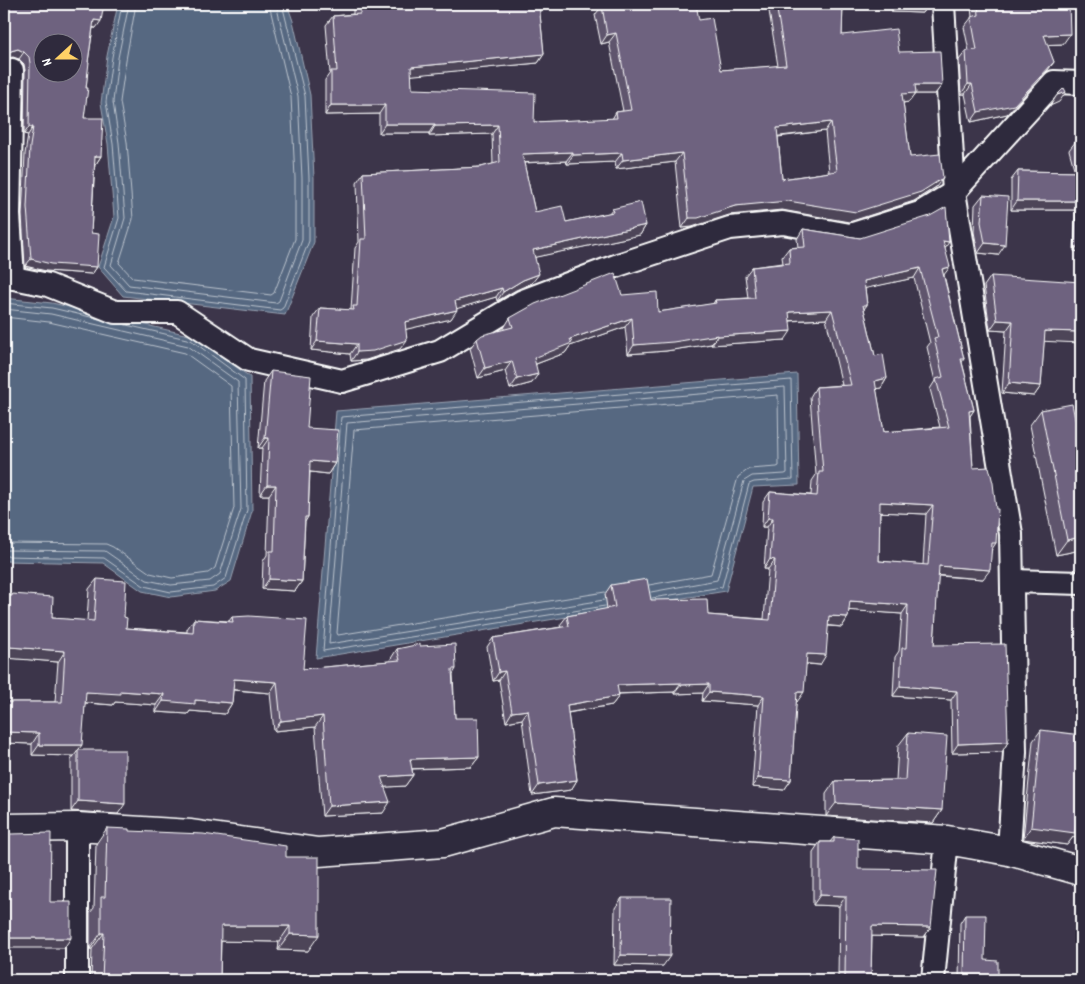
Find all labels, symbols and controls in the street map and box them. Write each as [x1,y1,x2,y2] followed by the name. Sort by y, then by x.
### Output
[32,32,82,82] north arrow
[37,55,58,69] text: N

